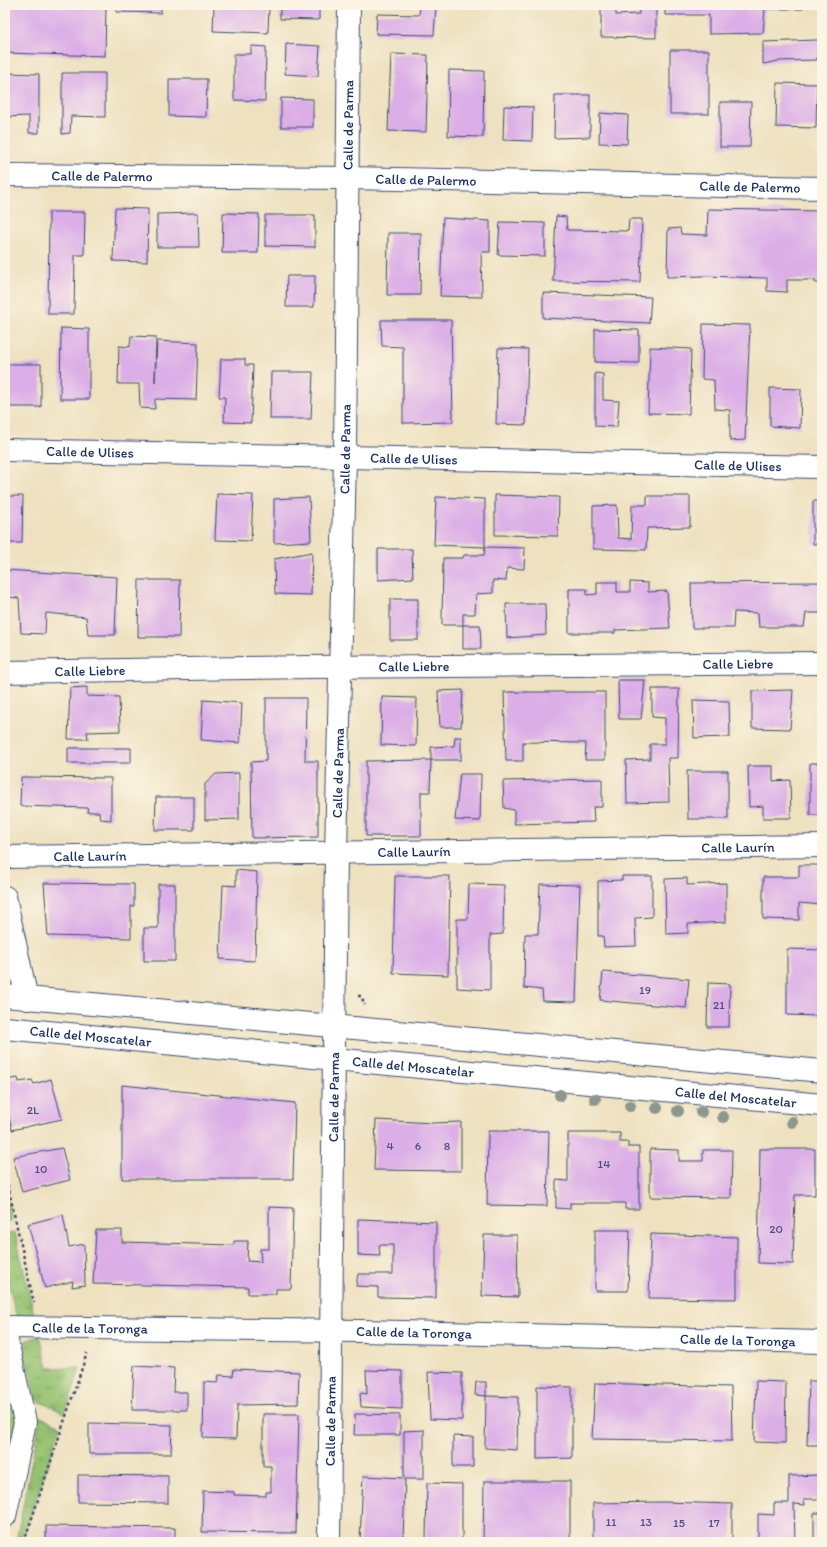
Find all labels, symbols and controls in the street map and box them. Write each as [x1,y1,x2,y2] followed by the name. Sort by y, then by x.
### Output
[340,80,357,170] street label: Calle de Parma
[51,167,153,185] street label: Calle de Palermo
[375,171,477,190] street label: Calle de Palermo
[699,177,801,197] street label: Calle de Palermo
[336,404,354,494] street label: Calle de Parma
[46,443,134,462] street label: Calle de Ulises
[370,450,458,468] street label: Calle de Ulises
[694,456,782,475] street label: Calle de Ulises
[702,655,774,673] street label: Calle Liebre
[378,658,450,675] street label: Calle Liebre
[54,662,126,680] street label: Calle Liebre
[329,728,348,818] street label: Calle de Parma
[701,839,775,857] street label: Calle Laurín
[377,843,451,861] street label: Calle Laurín
[53,847,127,865] street label: Calle Laurín
[639,983,651,997] house number: 19
[713,998,725,1012] house number: 21
[29,1022,153,1051] street label: Calle del Moscatelar
[325,1052,343,1142] street label: Calle de Parma
[351,1053,475,1081] street label: Calle del Moscatelar
[674,1083,798,1112] street label: Calle del Moscatelar
[27,1103,39,1117] house number: 2L
[386,1139,394,1153] house number: 4
[415,1139,421,1153] house number: 6
[444,1139,451,1153] house number: 8
[598,1157,610,1171] house number: 14
[35,1162,47,1176] house number: 10
[769,1222,783,1236] house number: 20
[32,1319,149,1338] street label: Calle de la Toronga
[356,1323,473,1343] street label: Calle de la Toronga
[680,1331,797,1350] street label: Calle de la Toronga
[322,1376,340,1466] street label: Calle de Parma
[605,1515,617,1529] house number: 11
[640,1515,653,1529] house number: 13
[673,1516,685,1530] house number: 15
[708,1516,720,1530] house number: 17

